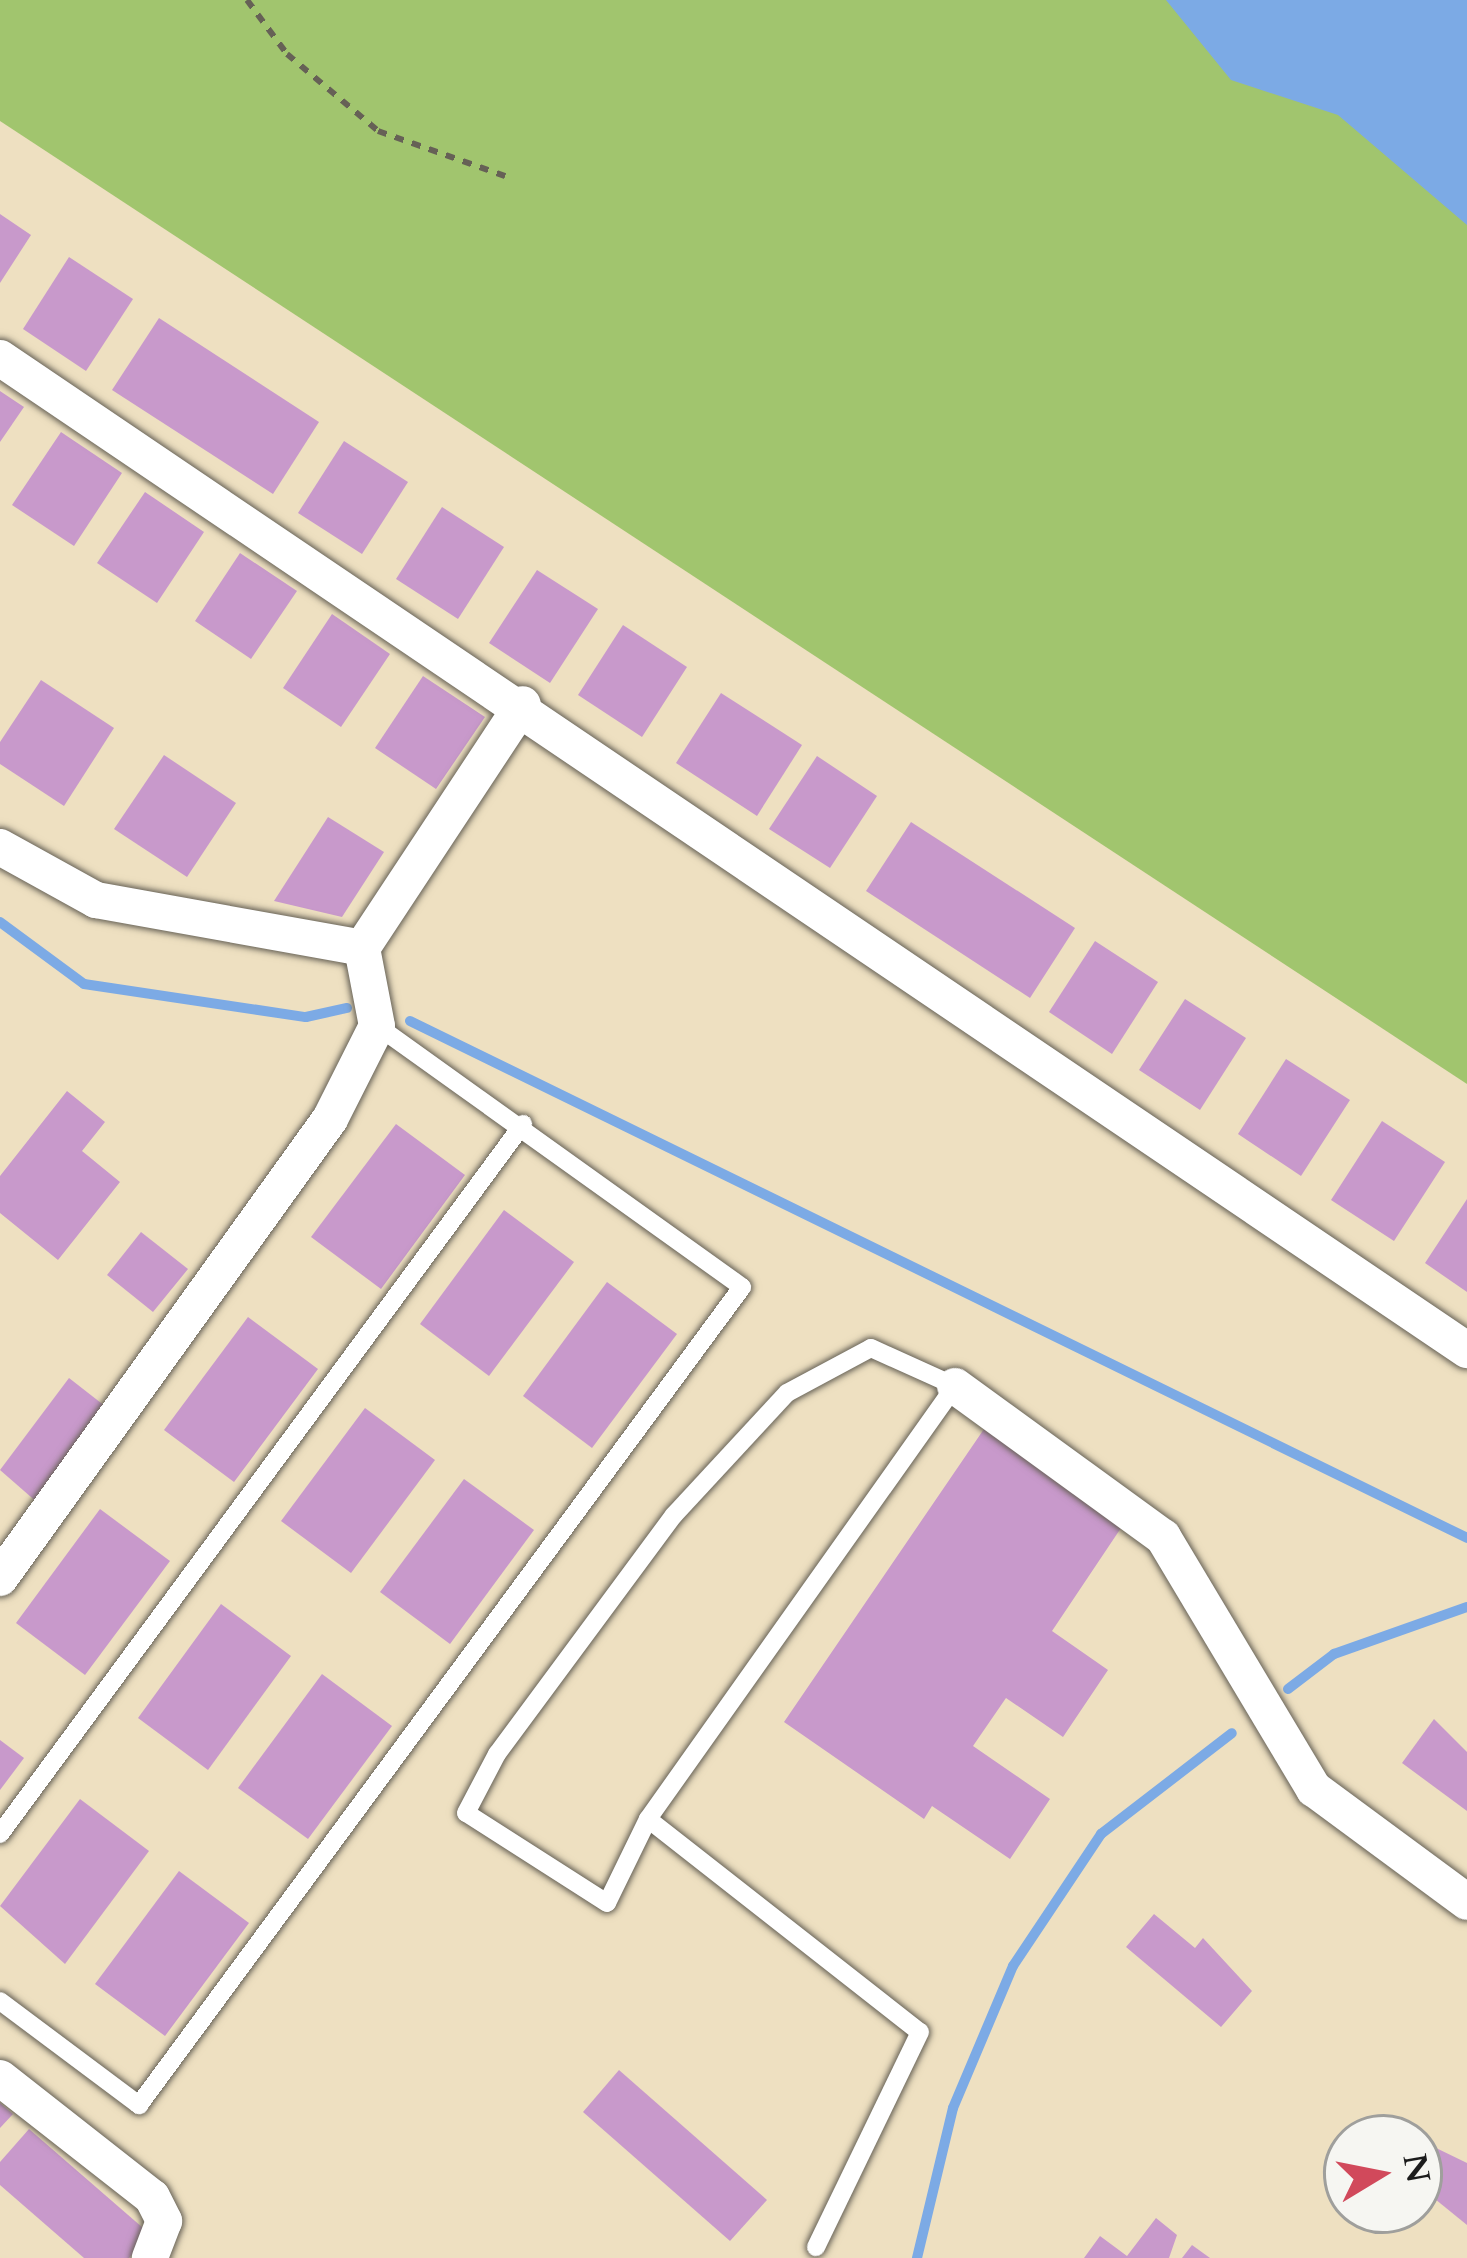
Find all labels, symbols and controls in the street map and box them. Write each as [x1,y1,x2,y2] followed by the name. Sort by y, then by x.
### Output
[1323,2114,1443,2234] north arrow
[1391,2150,1441,2186] text: N

